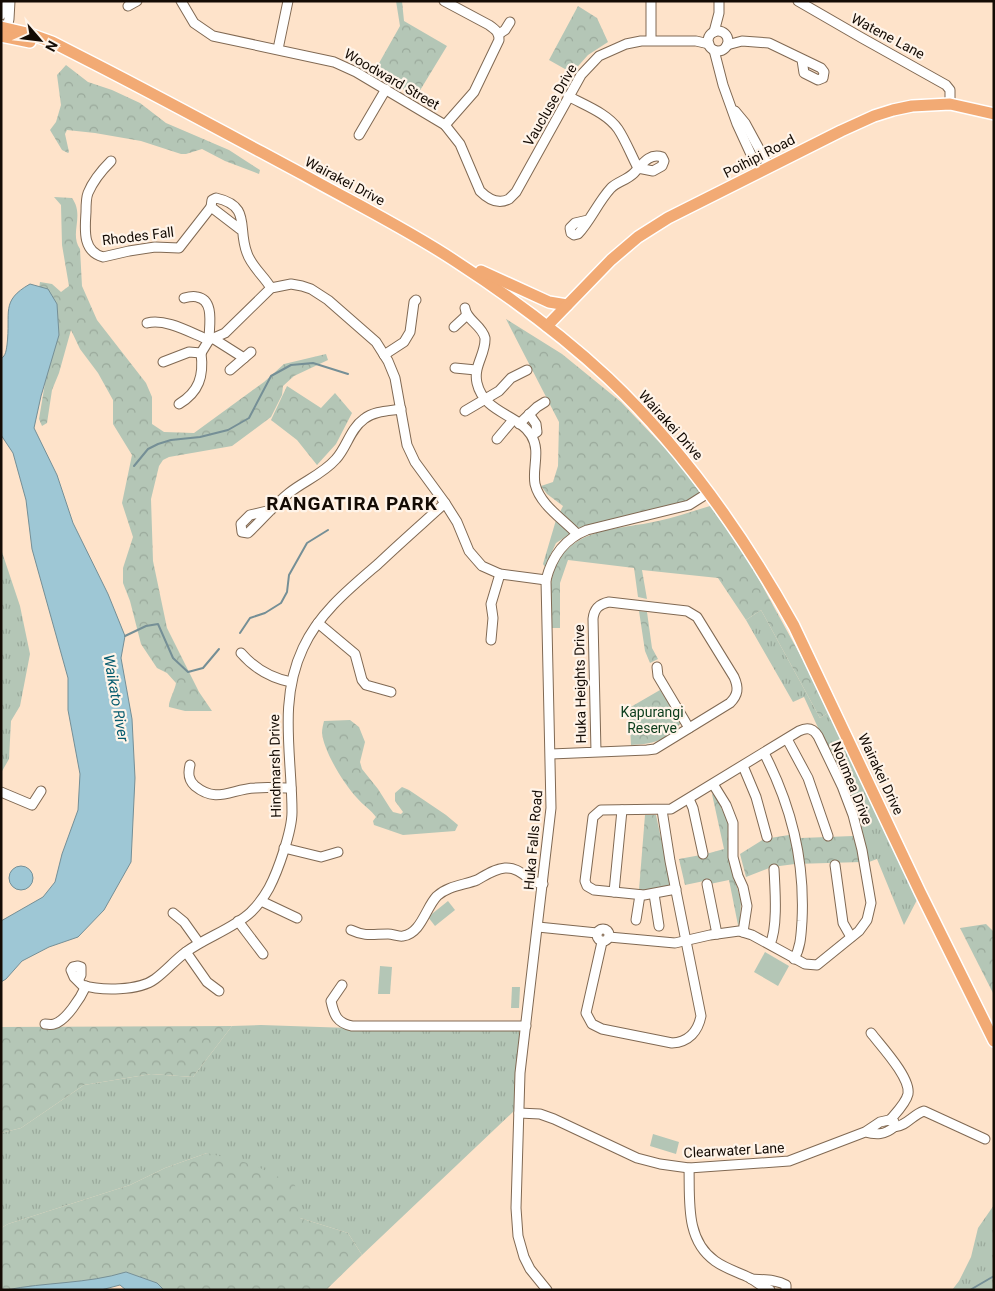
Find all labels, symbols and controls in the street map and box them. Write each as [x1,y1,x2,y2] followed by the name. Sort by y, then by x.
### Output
[849,10,927,62] street label: Watene Lane
[15,15,65,65] north arrow
[42,38,61,54] text: N
[342,45,443,113] street label: Woodward Street
[520,61,580,149] street label: Vaucluse Drive
[721,131,797,181] street label: Poihipi Road
[302,153,388,209] street label: Wairakei Drive
[101,224,175,248] street label: Rhodes Fall
[636,387,706,463] street label: Wairakei Drive
[266,492,438,515] district label: RANGATIRA PARK
[571,624,589,744] street label: Huka Heights Drive
[99,653,133,744] water label: Waikato River
[620,704,684,736] park label: Kapurangi Reserve
[266,714,284,818] street label: Hindmarsh Drive
[855,731,907,817] street label: Wairakei Drive
[828,739,876,827] street label: Noumea Drive
[521,789,545,891] street label: Huka Falls Road
[683,1139,785,1161] street label: Clearwater Lane

